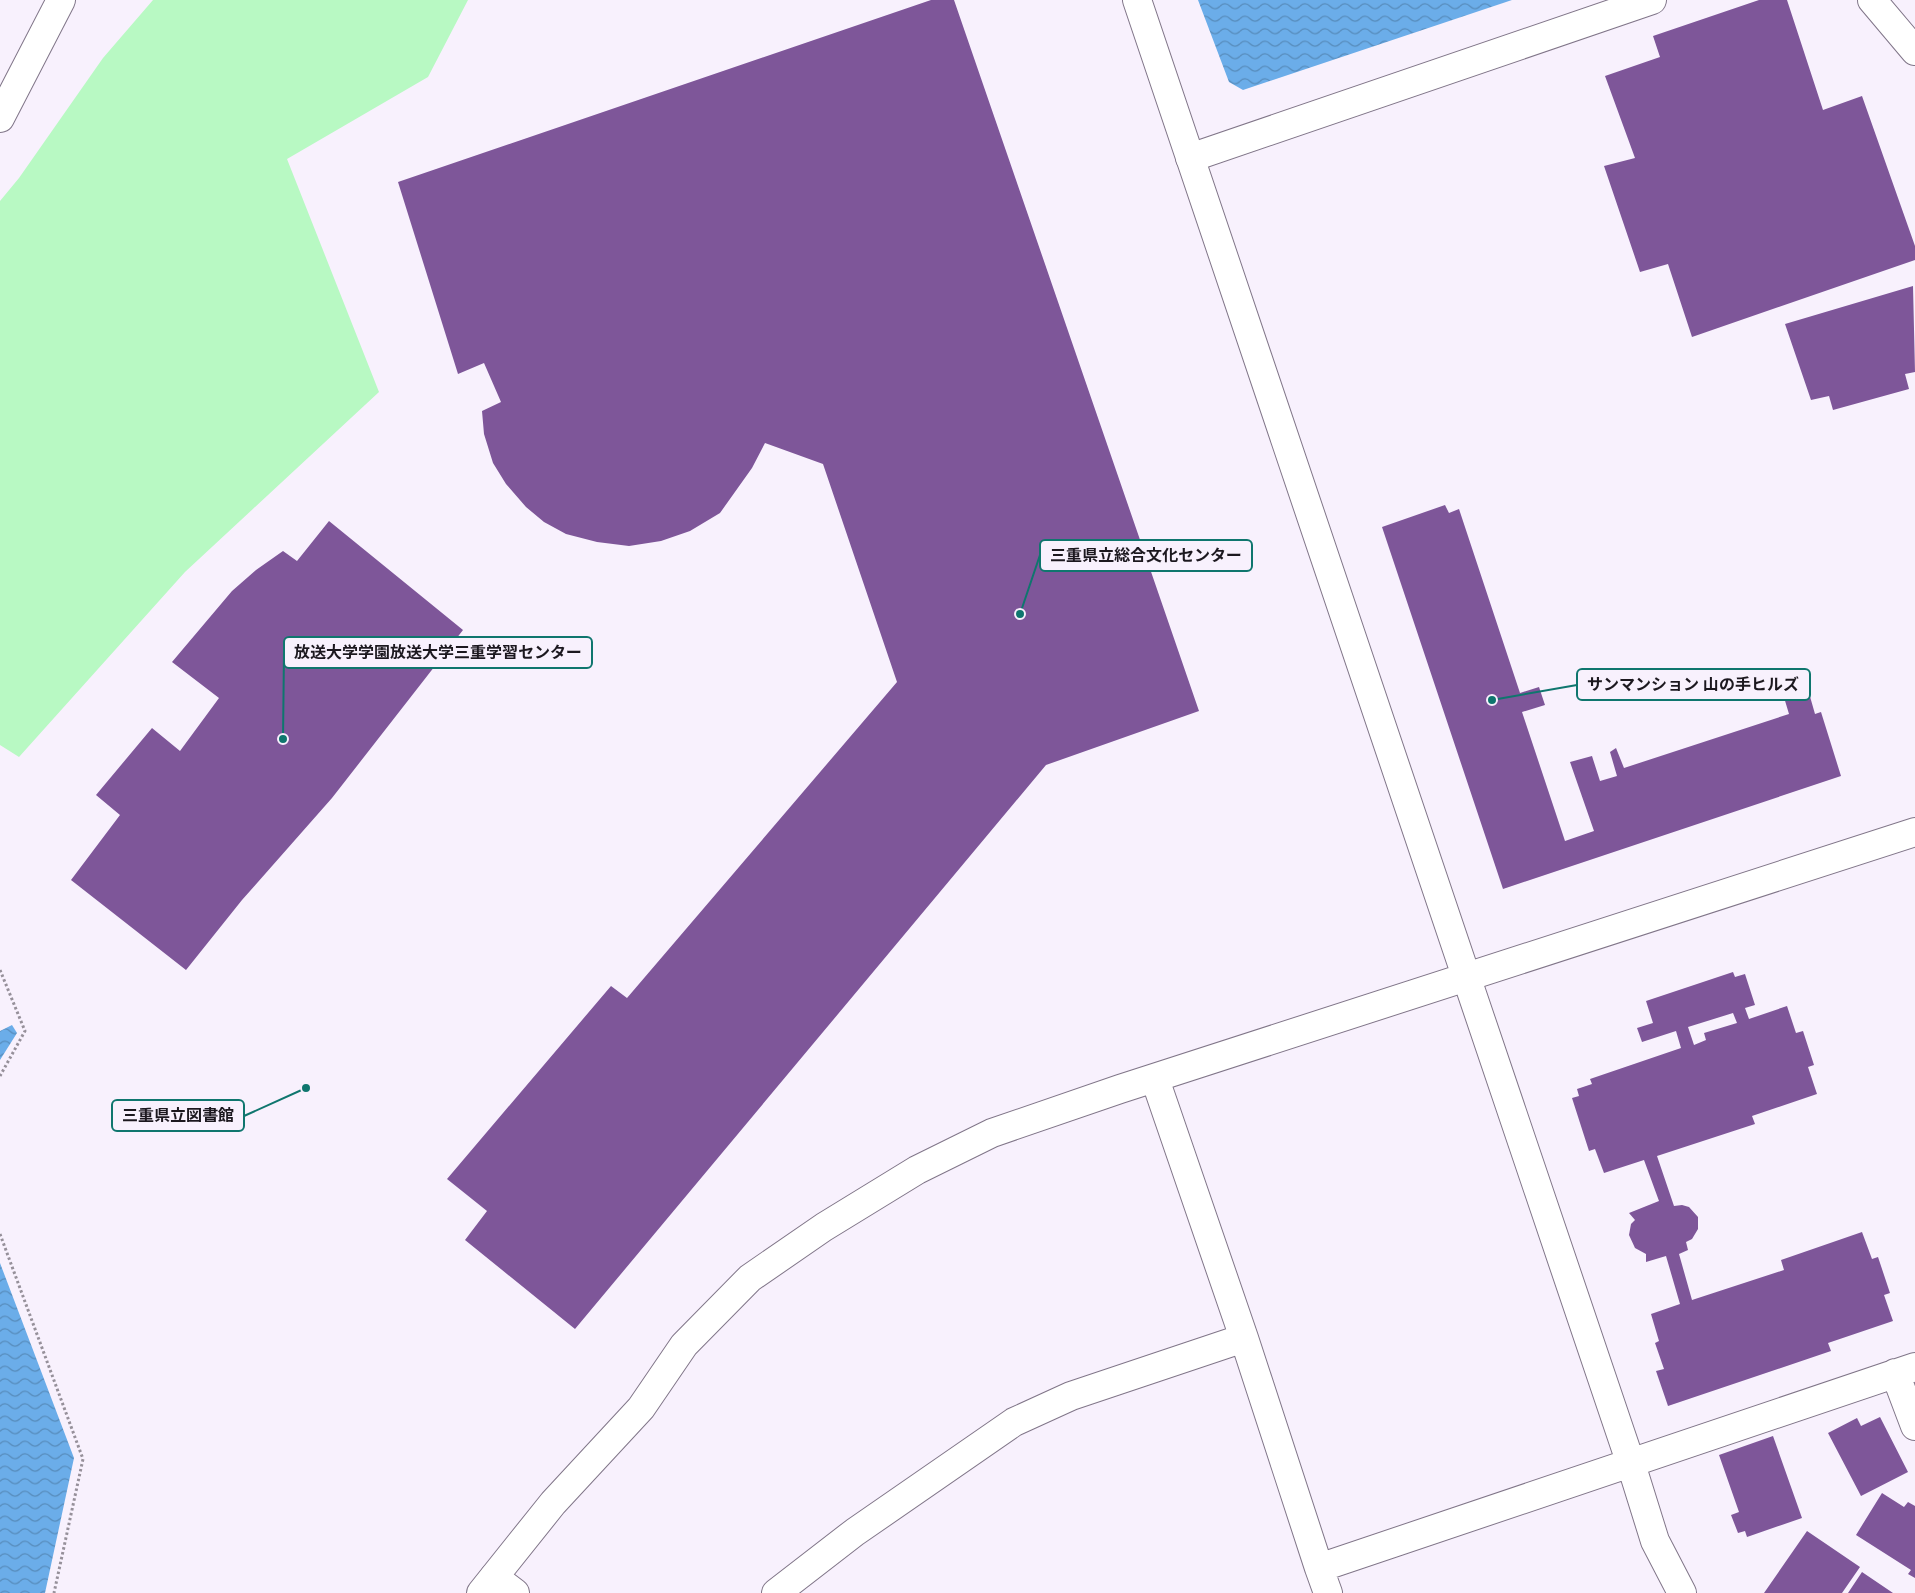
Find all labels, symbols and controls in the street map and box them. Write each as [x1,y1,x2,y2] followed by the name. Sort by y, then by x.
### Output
[1040,540,1252,571] callout: 三重県立総合文化センター
[1050,545,1242,565] text: 三重県立総合文化センター
[284,637,592,668] callout: 放送大学学園放送大学三重学習センター
[294,642,582,662] text: 放送大学学園放送大学三重学習センター
[1577,669,1810,700] callout: サンマンション 山の手ヒルズ
[1587,674,1799,694] text: サンマンション 山の手ヒルズ
[112,1100,244,1131] callout: 三重県立図書館
[122,1105,234,1125] text: 三重県立図書館

